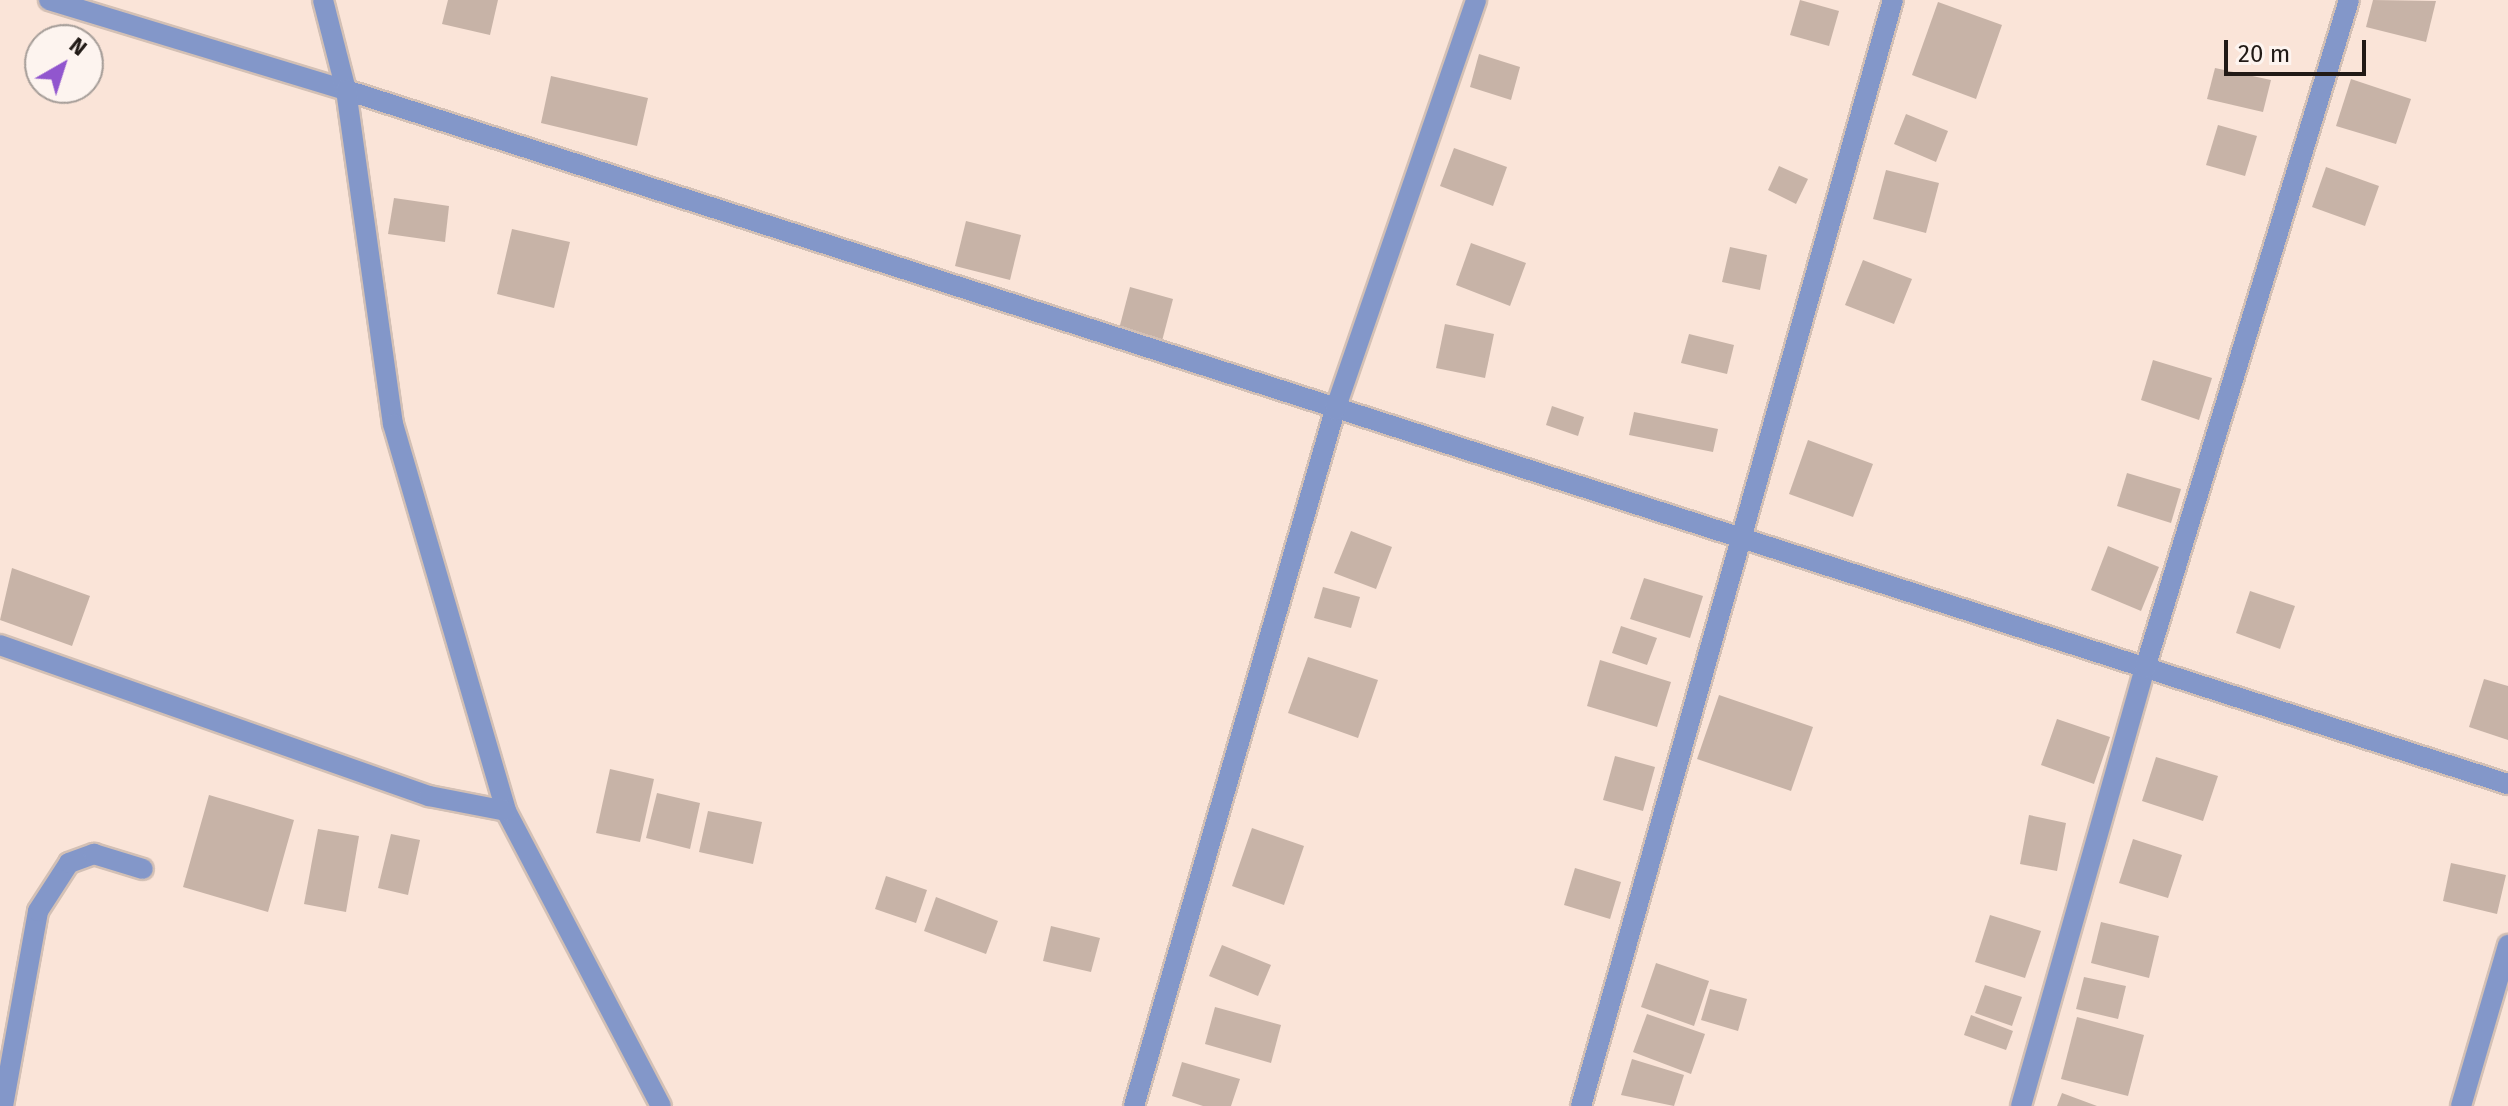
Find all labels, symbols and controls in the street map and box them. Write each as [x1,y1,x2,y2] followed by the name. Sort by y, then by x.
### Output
[24,24,104,104] north arrow
[2228,24,2370,74] scale bar
[64,31,92,62] text: N
[2238,40,2290,68] text: 20 m

